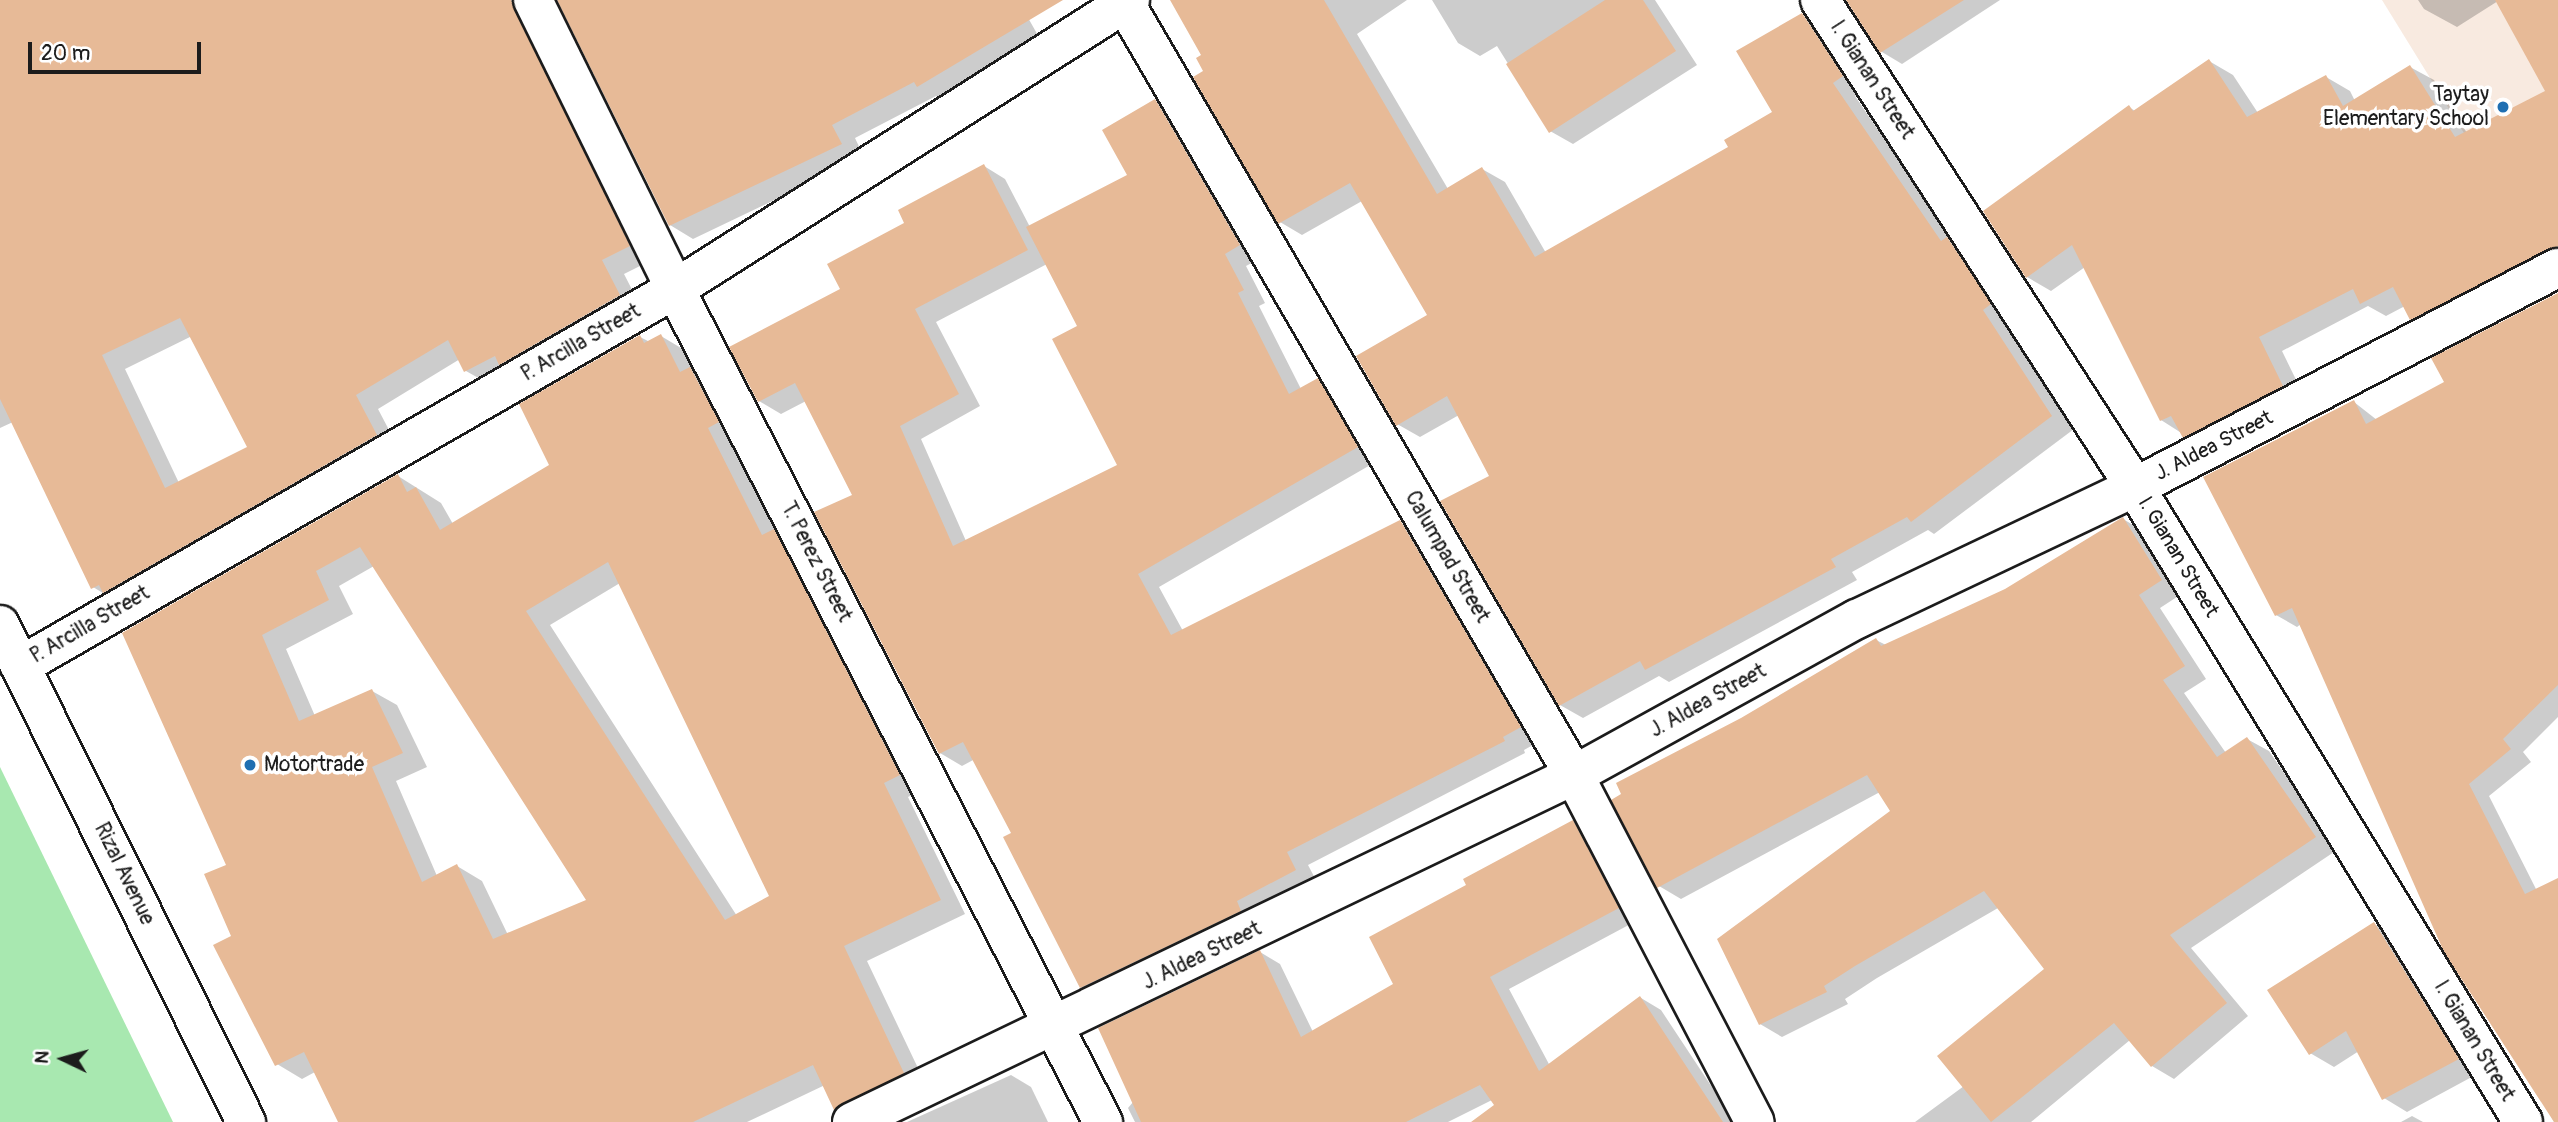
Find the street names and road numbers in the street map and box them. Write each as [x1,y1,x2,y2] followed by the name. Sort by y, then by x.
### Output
[1824,16,1920,144] street label: I. Gianan Street
[517,299,645,387] street label: P. Arcilla Street
[2151,406,2277,486] street label: J. Aldea Street
[1399,487,1495,627] street label: Calumpad Street
[2132,492,2224,622] street label: I. Gianan Street
[775,498,857,626] street label: T. Perez Street
[26,581,154,669] street label: P. Arcilla Street
[1646,659,1770,743] street label: J. Aldea Street
[88,819,160,929] street label: Rizal Avenue
[1139,916,1265,996] street label: J. Aldea Street
[2428,976,2520,1106] street label: I. Gianan Street

